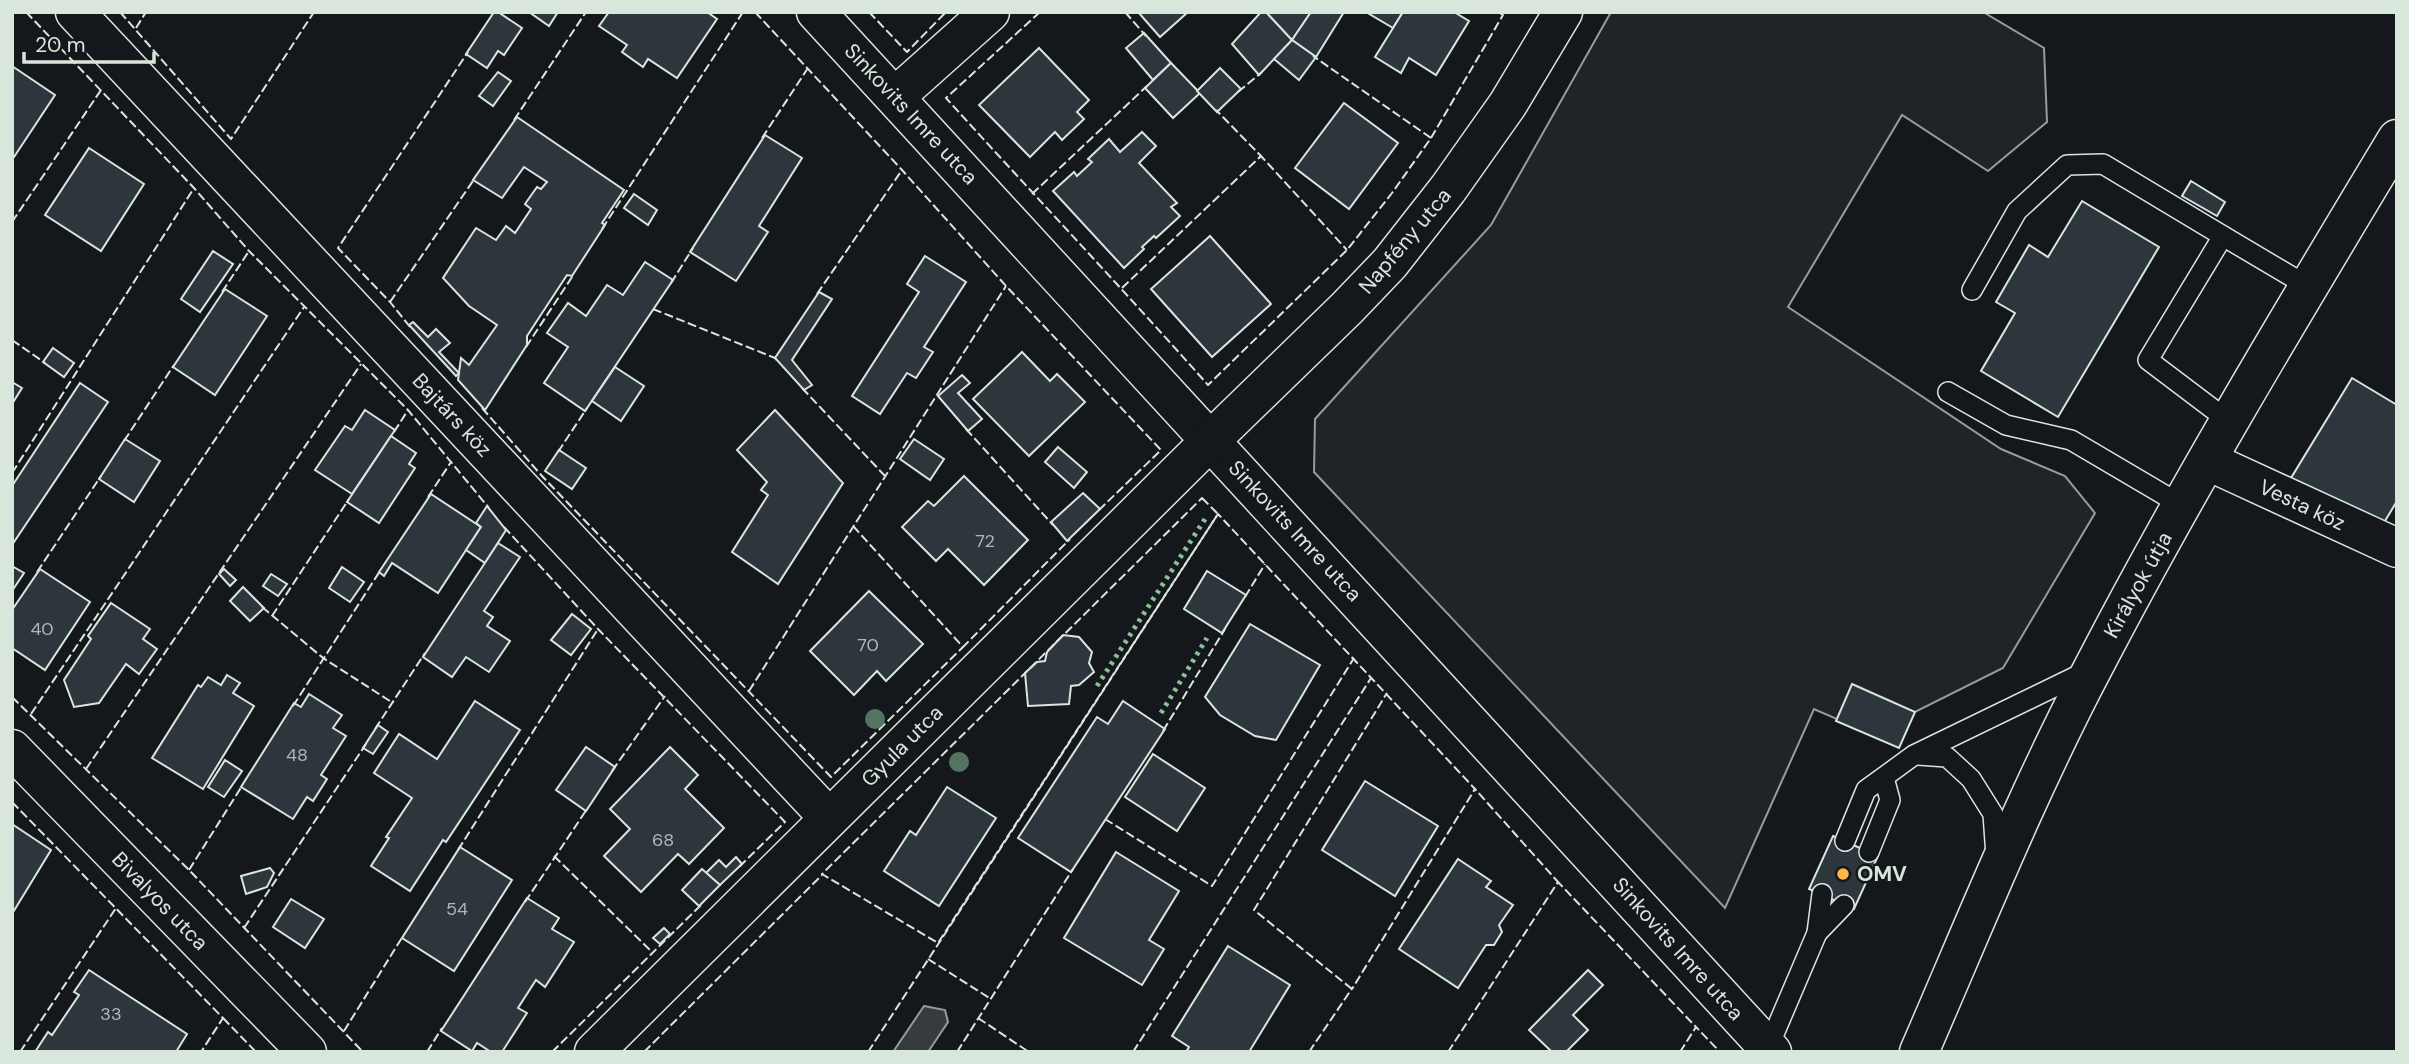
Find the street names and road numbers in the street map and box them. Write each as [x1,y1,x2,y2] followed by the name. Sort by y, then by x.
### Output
[838,37,984,191] street label: Sinkovits Imre utca
[1352,182,1458,300] street label: Napfény utca
[406,367,498,463] street label: Bajtárs köz
[1222,454,1368,608] street label: Sinkovits Imre utca
[2254,473,2350,537] street label: Vesta köz
[2097,527,2179,643] street label: Királyok útja
[855,699,949,793] street label: Gyula utca
[106,846,214,956] street label: Bivalyos utca
[1606,871,1750,1027] street label: Sinkovits Imre utca

